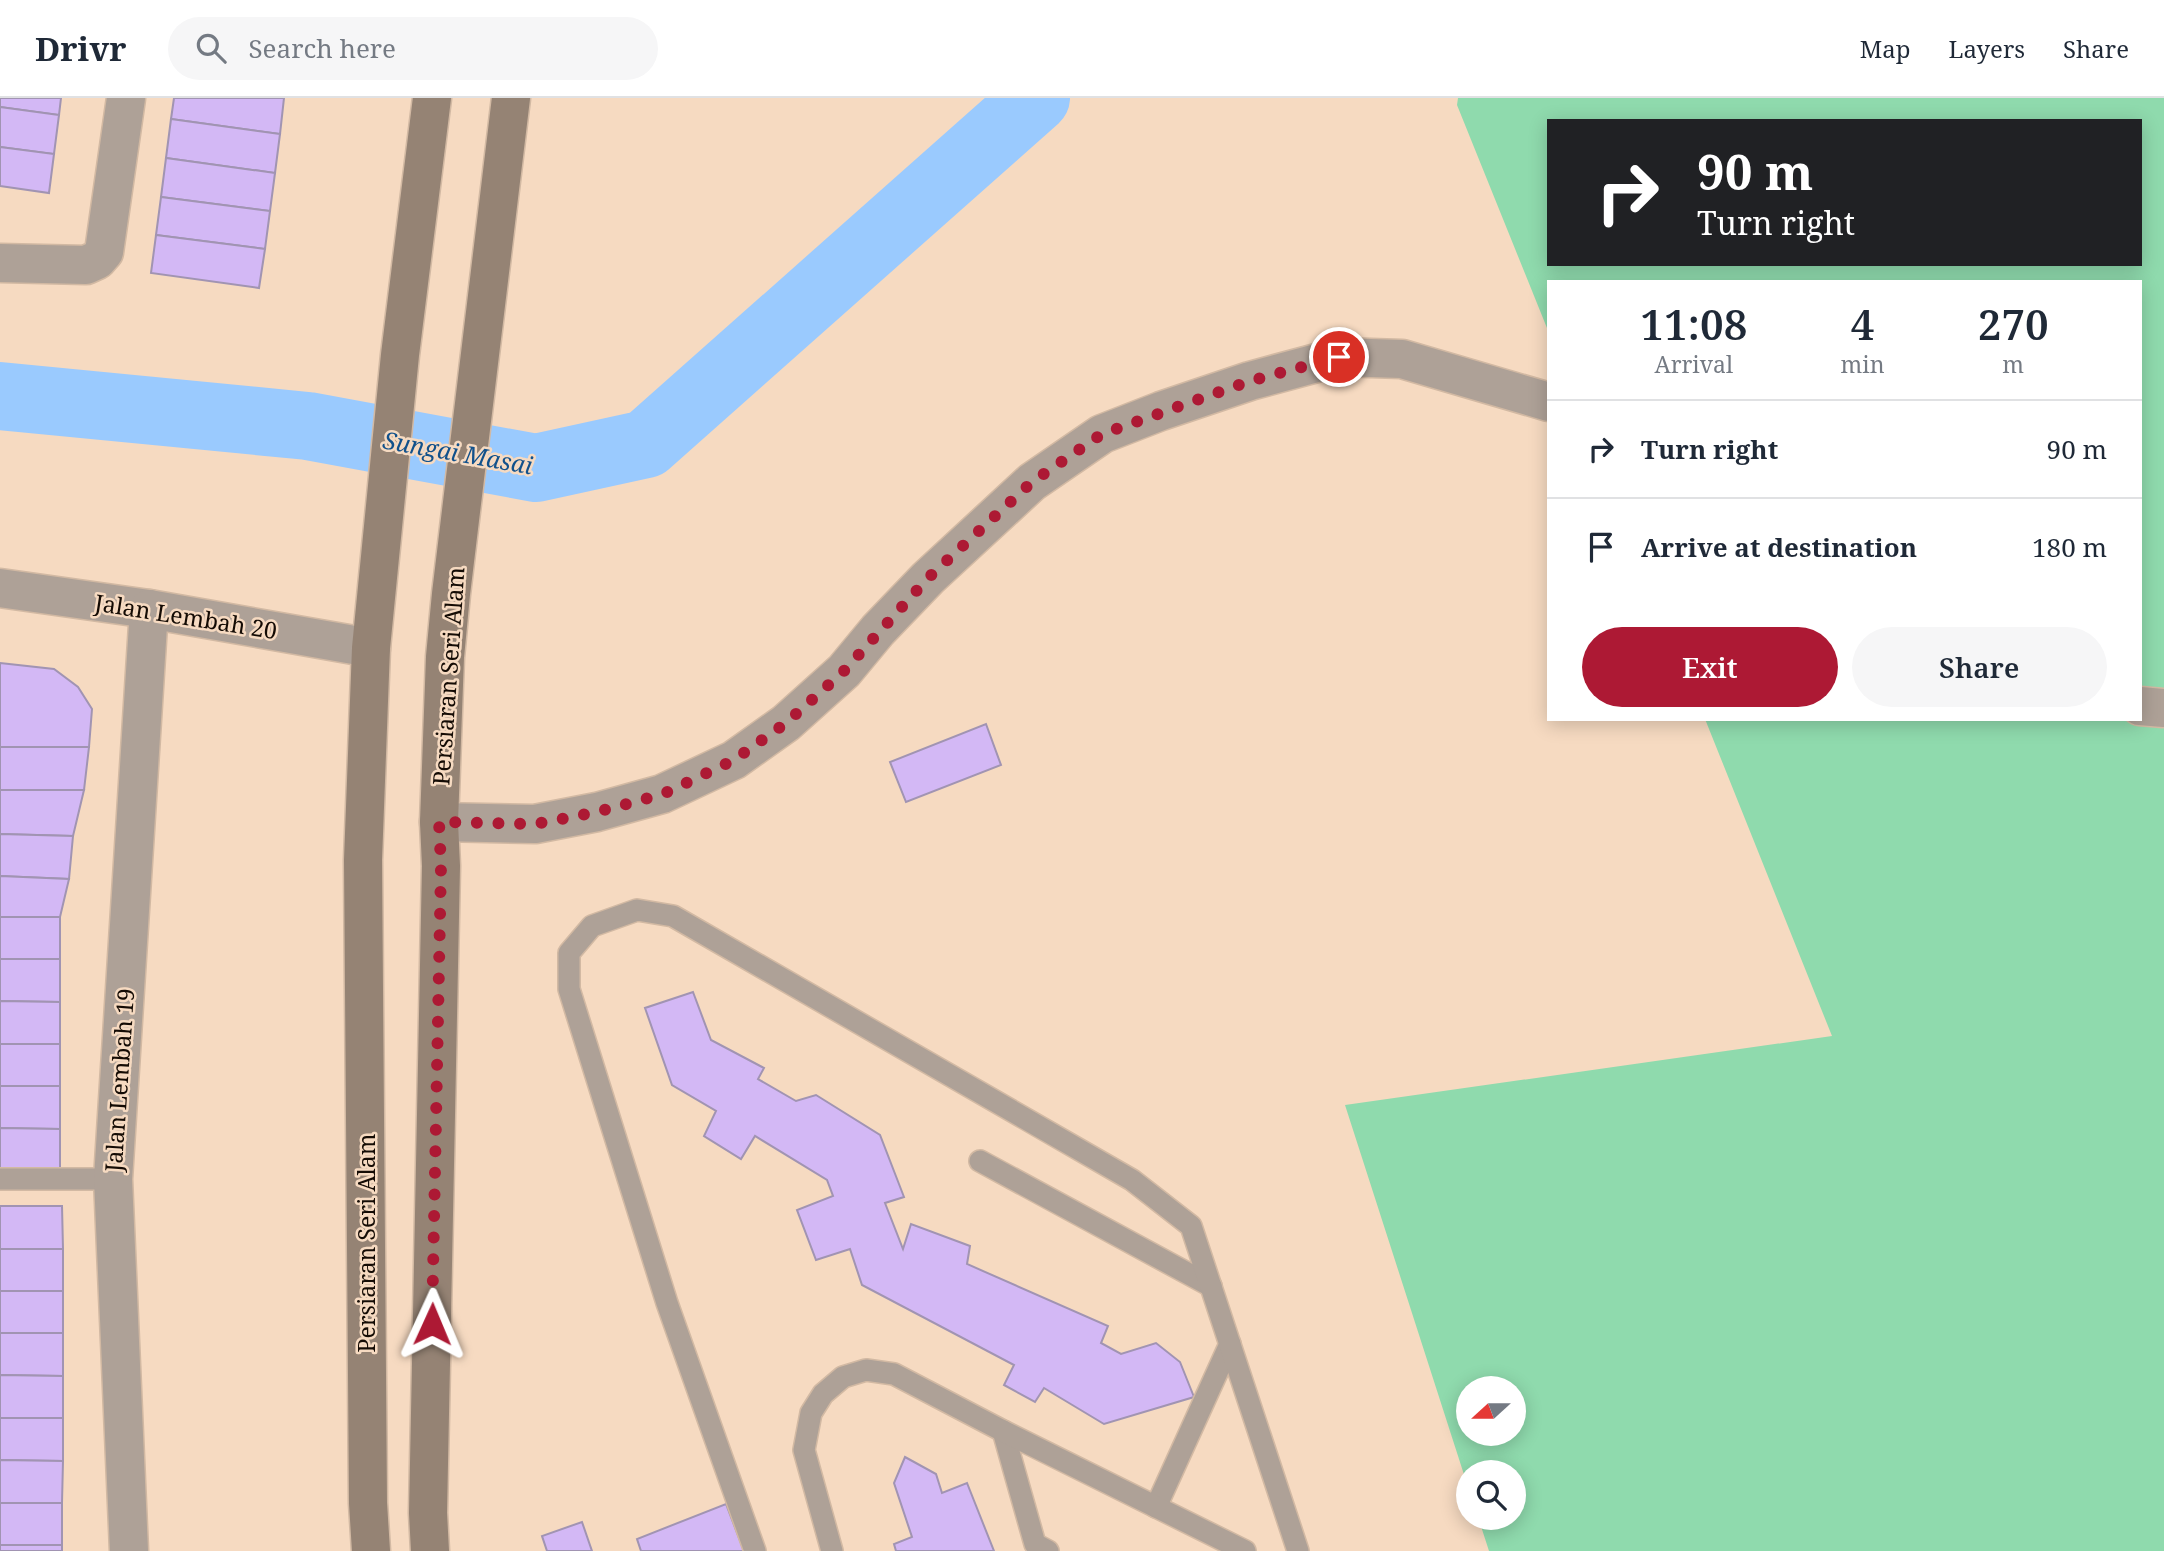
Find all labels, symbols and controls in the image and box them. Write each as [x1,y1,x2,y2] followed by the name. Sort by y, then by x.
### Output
[168,17,658,80] search box
[35,26,126,71] text: Drivr
[192,29,230,67] icon: search
[248,30,396,66] text: Search here
[1860,32,1911,65] text: Map
[1949,32,2025,65] text: Layers
[2063,32,2129,65] text: Share
[1697,138,1813,204] text: 90 m
[1582,147,1673,238] icon: right
[1697,201,1855,244] text: Turn right
[1640,295,1747,352] text: 11:08
[1851,295,1874,352] text: 4
[1978,295,2049,352] text: 270
[1309,327,1369,387] pin
[1320,338,1358,376] icon: arrive
[1654,348,1733,380] text: Arrival
[1841,348,1885,380] text: min
[2002,348,2024,380] text: m
[381,423,535,481] water label: Sungai Masai
[1582,430,1620,468] icon: right
[1641,431,1778,467] text: Turn right
[2047,431,2107,467] text: 90 m
[1582,528,1620,566] icon: arrive
[1641,529,1917,565] text: Arrive at destination
[2032,529,2107,565] text: 180 m
[424,565,472,786] street label: Persiaran Seri Alam
[92,586,279,646] street label: Jalan Lembah 20
[1582,627,1838,707] button: Exit
[1852,627,2107,707] button: Share
[97,987,141,1174] street label: Jalan Lembah 19
[350,1133,382,1352] street label: Persiaran Seri Alam
[395,1287,469,1361] position arrow
[1456,1376,1526,1446] north arrow
[1456,1376,1526,1530] map controls
[1456,1460,1526,1530] button: search

